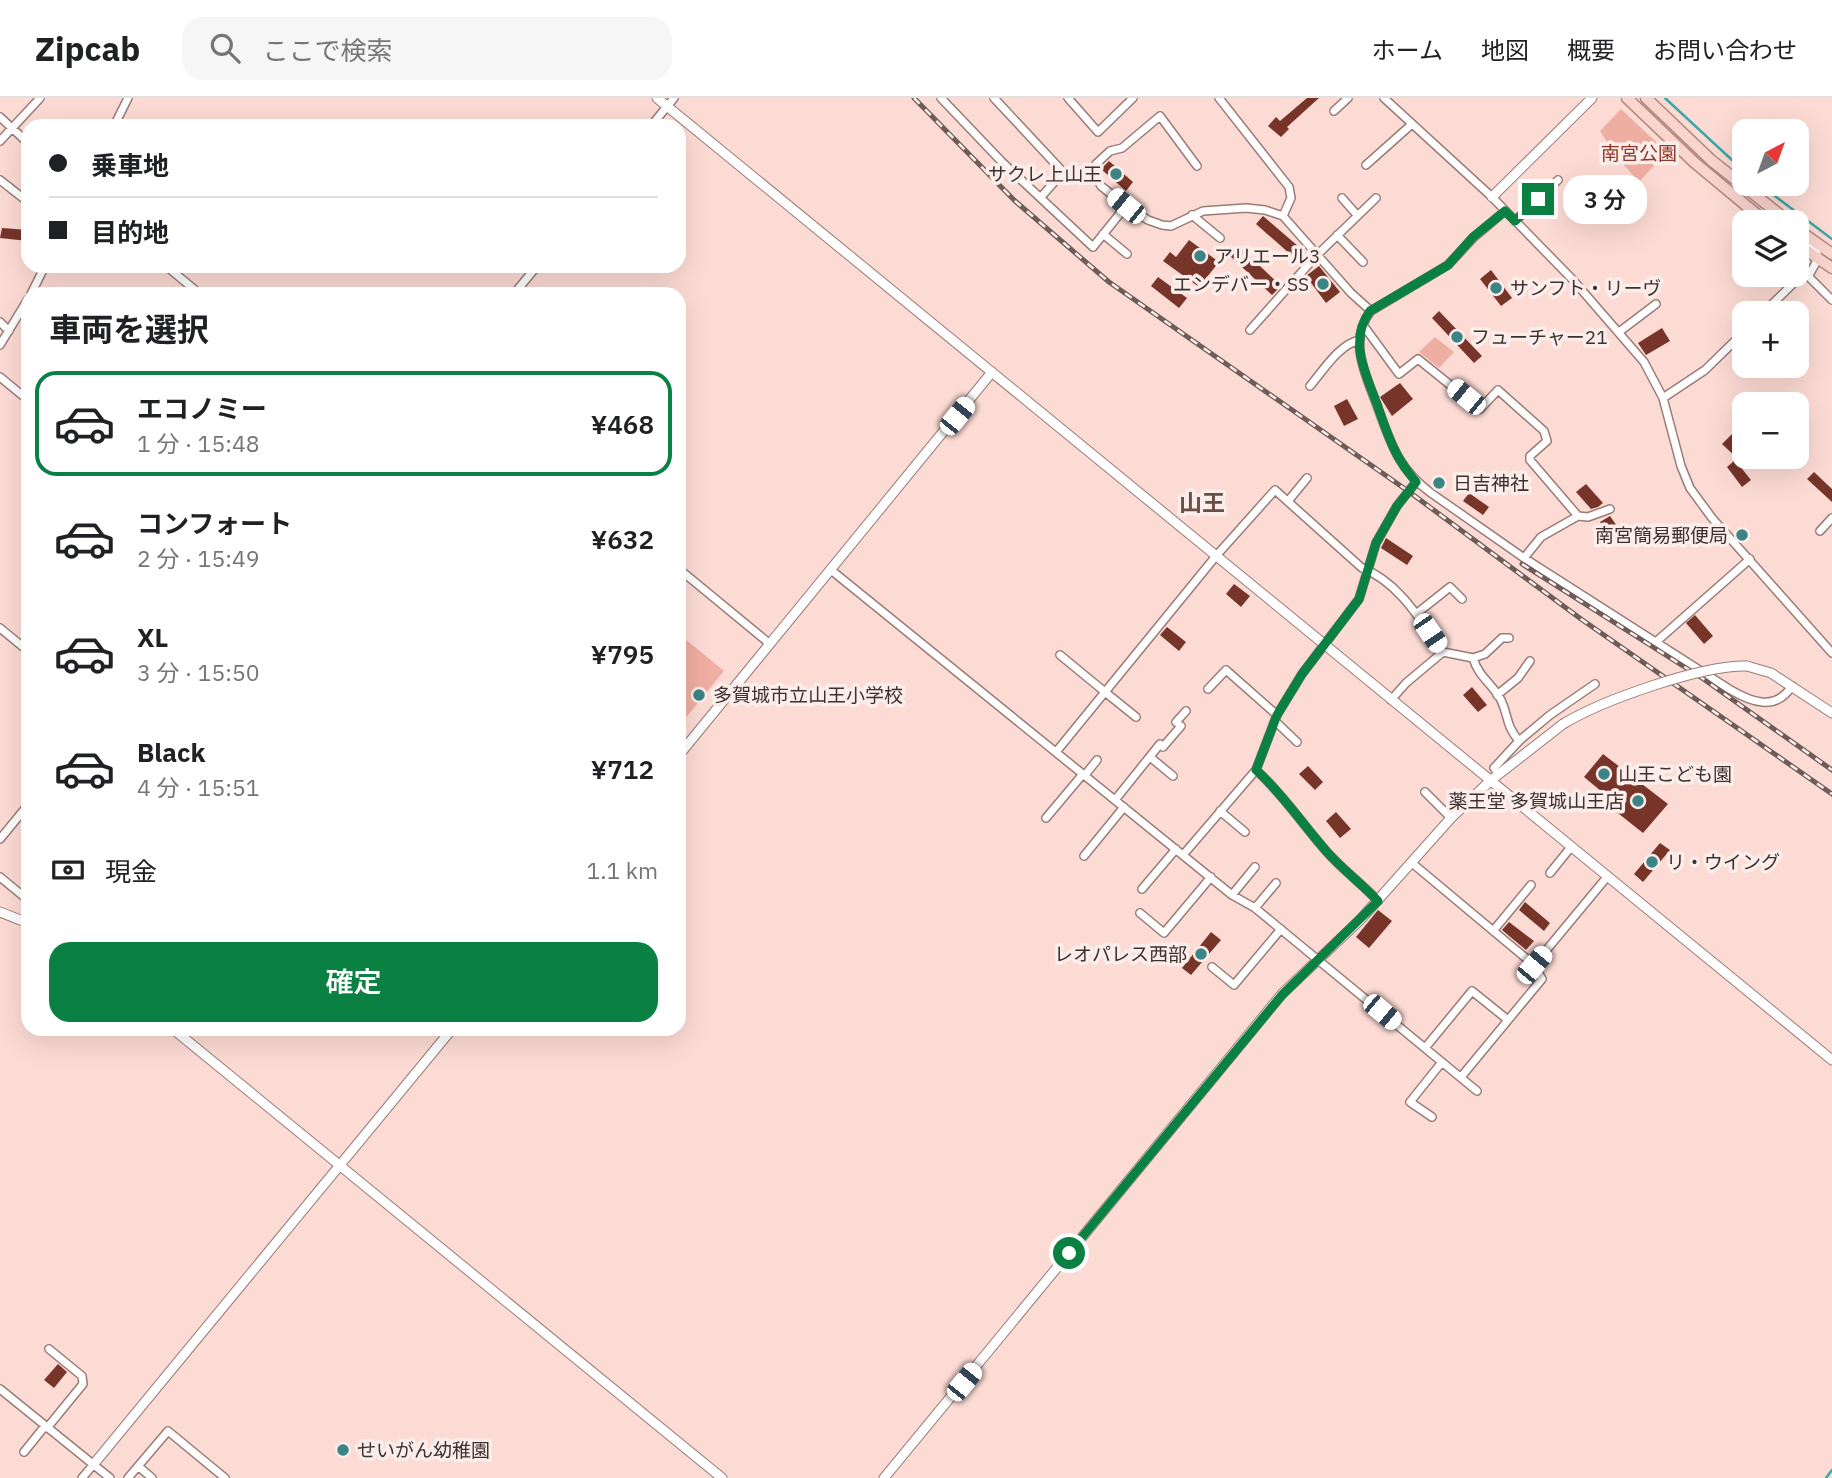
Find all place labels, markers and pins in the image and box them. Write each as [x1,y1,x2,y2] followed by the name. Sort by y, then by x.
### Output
[988,162,1102,186] place label: サクレ上山王
[1108,166,1124,182] marker: サクレ上山王
[1214,244,1320,268] place label: アリエール3
[1192,248,1208,264] marker: アリエール3
[1173,272,1309,296] place label: エンデバー・SS
[1315,276,1331,292] marker: エンデバー・SS
[1510,276,1661,300] place label: サンフト・リーヴ
[1488,280,1504,296] marker: サンフト・リーヴ
[1471,325,1608,349] place label: フューチャー21
[1449,329,1465,345] marker: フューチャー21
[1453,471,1529,495] place label: 日吉神社
[1431,475,1447,491] marker: 日吉神社
[1595,523,1728,547] place label: 南宮簡易郵便局
[1734,527,1750,543] marker: 南宮簡易郵便局
[713,683,903,707] place label: 多賀城市立山王小学校
[691,687,707,703] marker: 多賀城市立山王小学校
[1618,762,1732,786] place label: 山王こども園
[1596,766,1612,782] marker: 山王こども園
[1449,789,1624,813] place label: 薬王堂 多賀城山王店
[1630,793,1646,809] marker: 薬王堂 多賀城山王店
[1666,850,1780,874] place label: リ・ウイング
[1644,854,1660,870] marker: リ・ウイング
[1054,942,1187,966] place label: レオパレス西部
[1193,946,1209,962] marker: レオパレス西部
[357,1438,490,1462] place label: せいがん幼稚園
[335,1442,351,1458] marker: せいがん幼稚園

